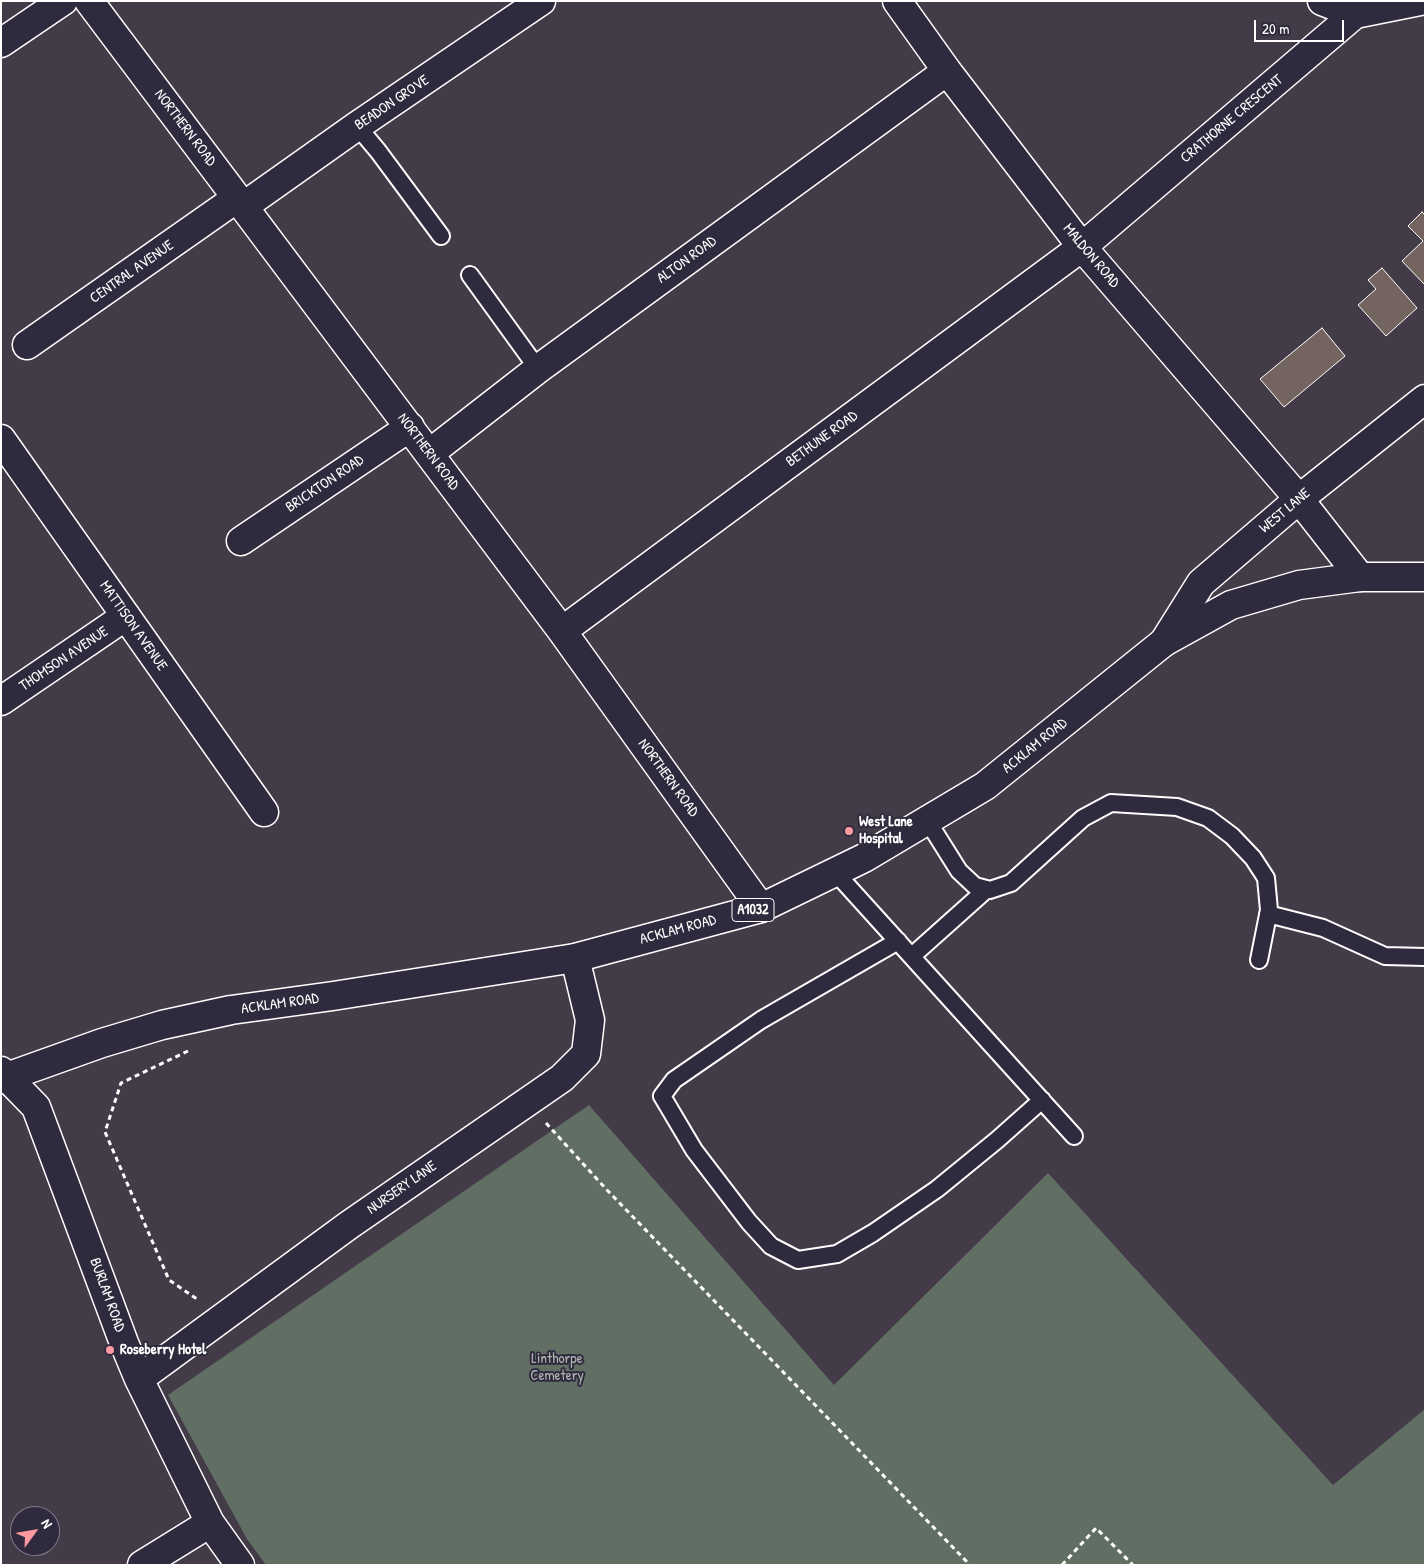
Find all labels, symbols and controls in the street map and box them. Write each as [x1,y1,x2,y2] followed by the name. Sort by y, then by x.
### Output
[1256,10,1346,42] scale bar
[1262,18,1289,39] text: 20 m
[1177,71,1287,167] street label: CRATHORNE CRESCENT
[351,72,433,134] street label: BEADON GROVE
[150,86,220,170] street label: NORTHERN ROAD
[1059,220,1123,292] street label: MALDON ROAD
[654,232,720,288] street label: ALTON ROAD
[87,236,177,308] street label: CENTRAL AVENUE
[783,407,861,471] street label: BETHUNE ROAD
[393,410,463,494] street label: NORTHERN ROAD
[282,451,368,517] street label: BRICKTON ROAD
[1256,485,1314,537] street label: WEST LANE
[95,578,171,674] street label: MATTISON AVENUE
[16,623,112,695] street label: THOMSON AVENUE
[999,714,1071,778] street label: ACKLAM ROAD
[634,736,702,820] street label: NORTHERN ROAD
[859,813,913,848] place label: West Lane Hospital
[843,825,855,837] marker: West Lane Hospital
[732,898,774,922] road number: A1032
[638,911,718,949] street label: ACKLAM ROAD
[240,990,320,1018] street label: ACKLAM ROAD
[364,1157,440,1219] street label: NURSERY LANE
[85,1255,129,1335] street label: BURLAM ROAD
[120,1341,206,1359] place label: Roseberry Hotel
[104,1344,116,1356] marker: Roseberry Hotel
[530,1350,584,1385] park label: Linthorpe Cemetery
[10,1506,60,1556] north arrow
[37,1515,57,1532] text: N

